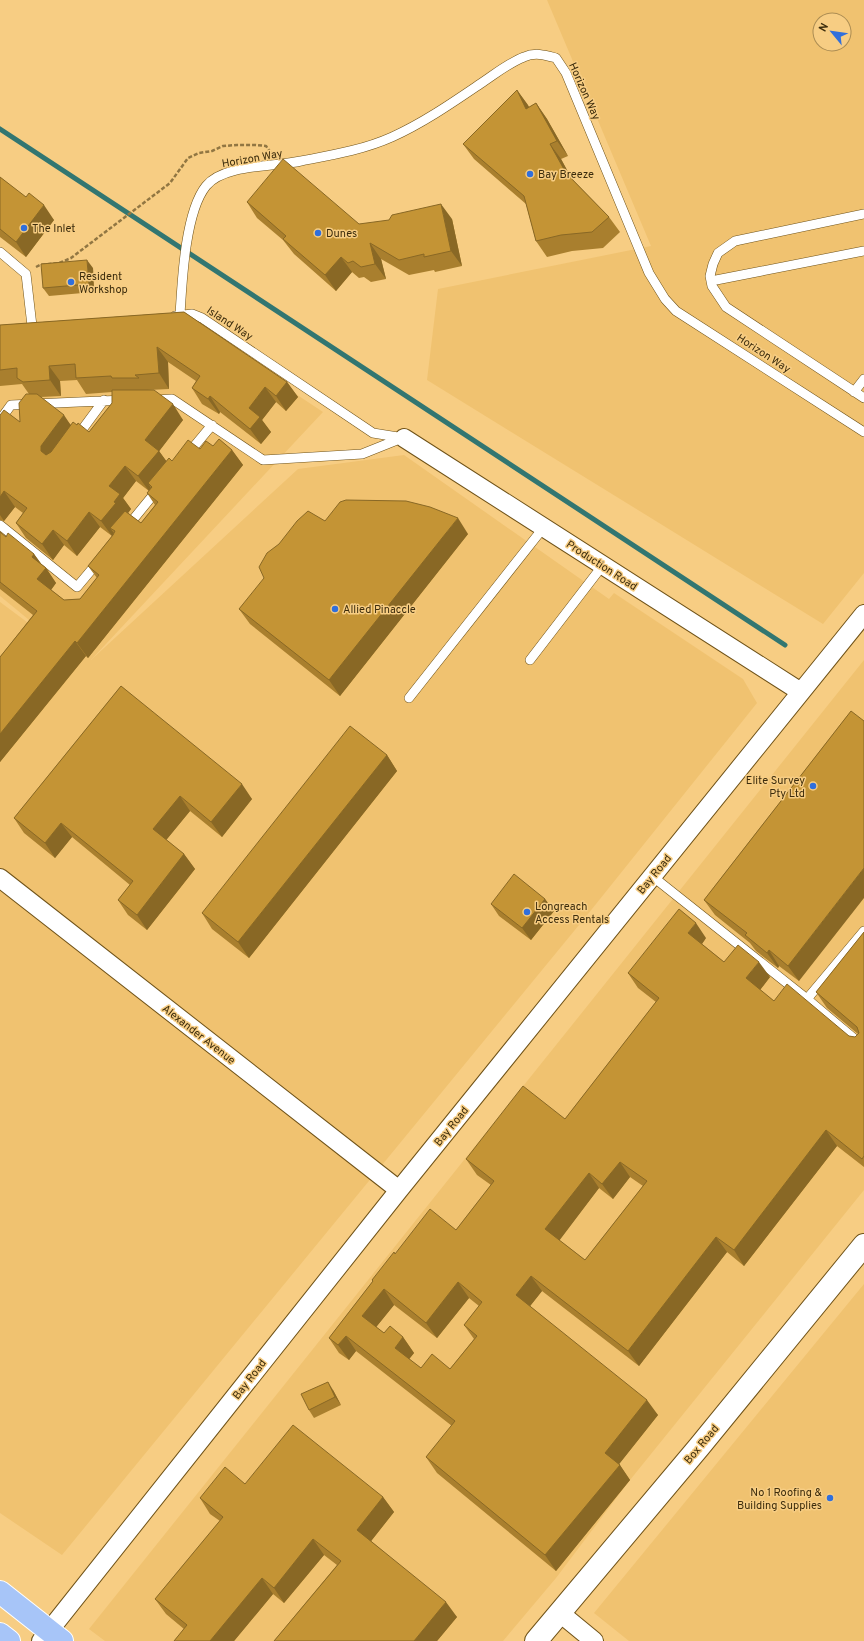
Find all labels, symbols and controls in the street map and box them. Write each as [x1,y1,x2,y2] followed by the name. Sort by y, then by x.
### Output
[812,12,852,52] north arrow
[816,21,832,34] text: N
[565,60,603,122] street label: Horizon Way
[221,147,284,171] street label: Horizon Way
[538,168,594,182] place label: Bay Breeze
[525,169,535,179] marker: Bay Breeze
[32,222,75,236] place label: The Inlet
[19,223,29,233] marker: The Inlet
[326,227,357,241] place label: Dunes
[313,228,323,238] marker: Dunes
[79,270,128,297] place label: Resident Workshop
[66,277,76,287] marker: Resident Workshop
[204,304,255,344] street label: Island Way
[734,331,793,377] street label: Horizon Way
[563,538,640,594] street label: Production Road
[343,603,416,617] place label: Allied Pinaccle
[330,604,340,614] marker: Allied Pinaccle
[746,774,805,801] place label: Elite Survey Pty Ltd
[808,781,818,791] marker: Elite Survey Pty Ltd
[635,852,675,897] street label: Bay Road
[535,900,609,927] place label: Longreach Access Rentals
[522,907,532,917] marker: Longreach Access Rentals
[159,1002,238,1068] street label: Alexander Avenue
[432,1104,472,1149] street label: Bay Road
[230,1357,270,1402] street label: Bay Road
[681,1422,722,1467] street label: Box Road
[737,1486,823,1513] place label: No 1 Roofing & Building Supplies
[825,1493,835,1503] marker: No 1 Roofing & Building Supplies

